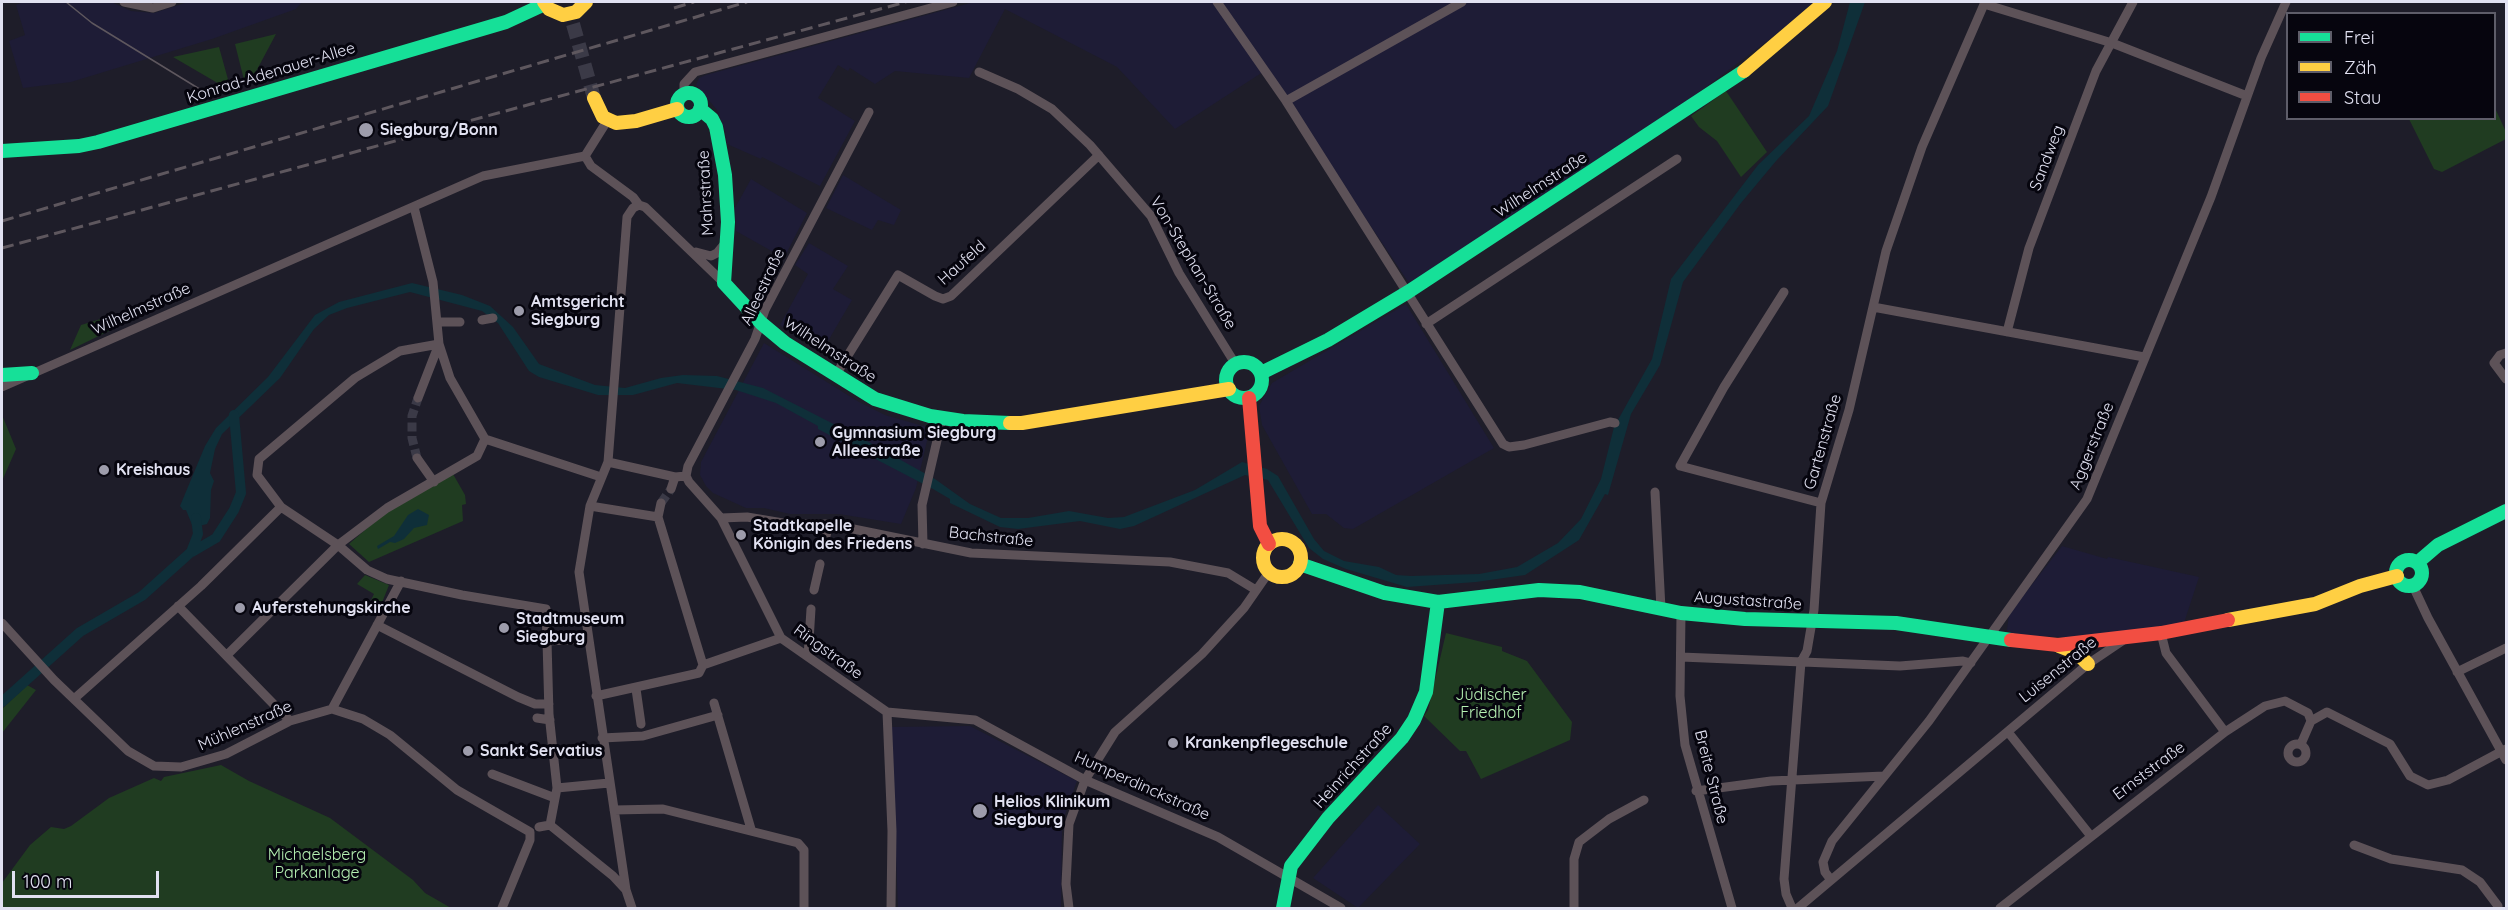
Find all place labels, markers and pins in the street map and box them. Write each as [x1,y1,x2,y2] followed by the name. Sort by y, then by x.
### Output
[380,120,498,140] place label: Siegburg/Bonn
[357,121,375,139] marker: Siegburg/Bonn
[531,292,625,330] place label: Amtsgericht Siegburg
[512,304,526,318] marker: Amtsgericht Siegburg
[832,423,996,461] place label: Gymnasium Siegburg Alleestraße
[813,435,827,449] marker: Gymnasium Siegburg Alleestraße
[116,460,190,480] place label: Kreishaus
[97,463,111,477] marker: Kreishaus
[753,516,912,554] place label: Stadtkapelle Königin des Friedens
[734,528,748,542] marker: Stadtkapelle Königin des Friedens
[252,598,411,618] place label: Auferstehungskirche
[233,601,247,615] marker: Auferstehungskirche
[516,609,624,647] place label: Stadtmuseum Siegburg
[497,621,511,635] marker: Stadtmuseum Siegburg
[1185,733,1348,753] place label: Krankenpflegeschule
[1166,736,1180,750] marker: Krankenpflegeschule
[480,741,602,761] place label: Sankt Servatius
[461,744,475,758] marker: Sankt Servatius
[994,792,1110,830] place label: Helios Klinikum Siegburg
[971,802,989,820] marker: Helios Klinikum Siegburg

